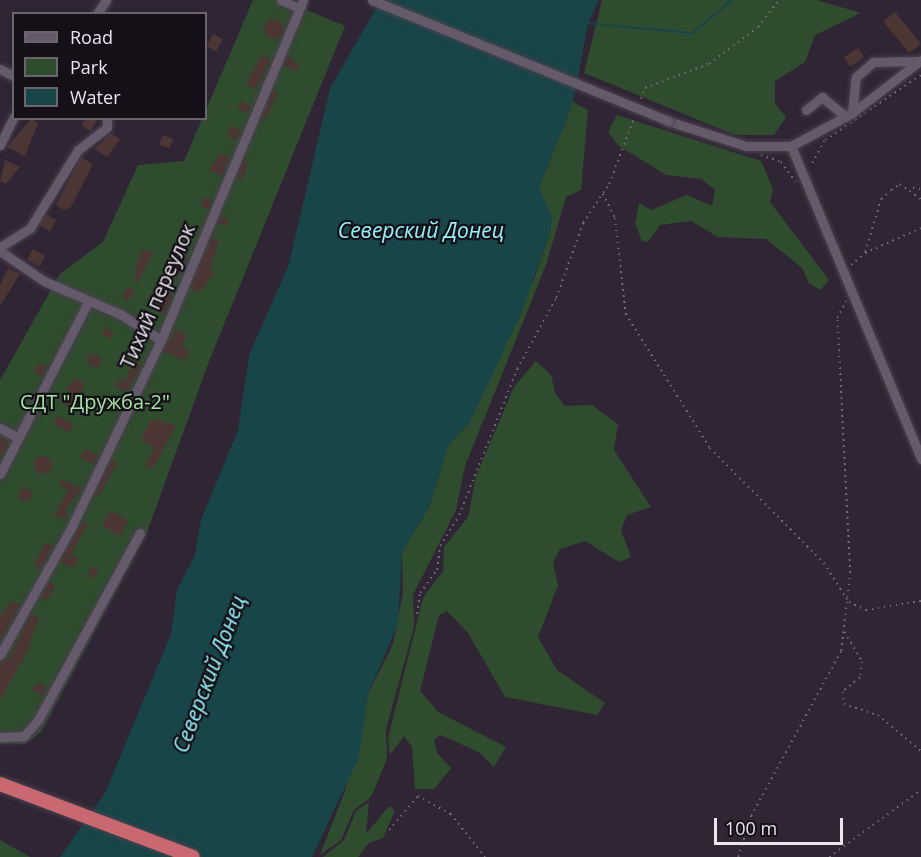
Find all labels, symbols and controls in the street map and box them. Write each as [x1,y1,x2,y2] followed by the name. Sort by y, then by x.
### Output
[12,12,207,120] legend
[70,25,113,49] text: Road
[70,55,108,79] text: Park
[70,85,121,109] text: Water
[338,217,504,243] water label: Северский Донец
[114,220,200,372] street label: Тихий переулок
[20,389,170,413] park label: СДТ "Дружба-2"
[167,592,251,756] water label: Северский Донец
[717,806,846,844] scale bar
[725,816,777,840] text: 100 m

